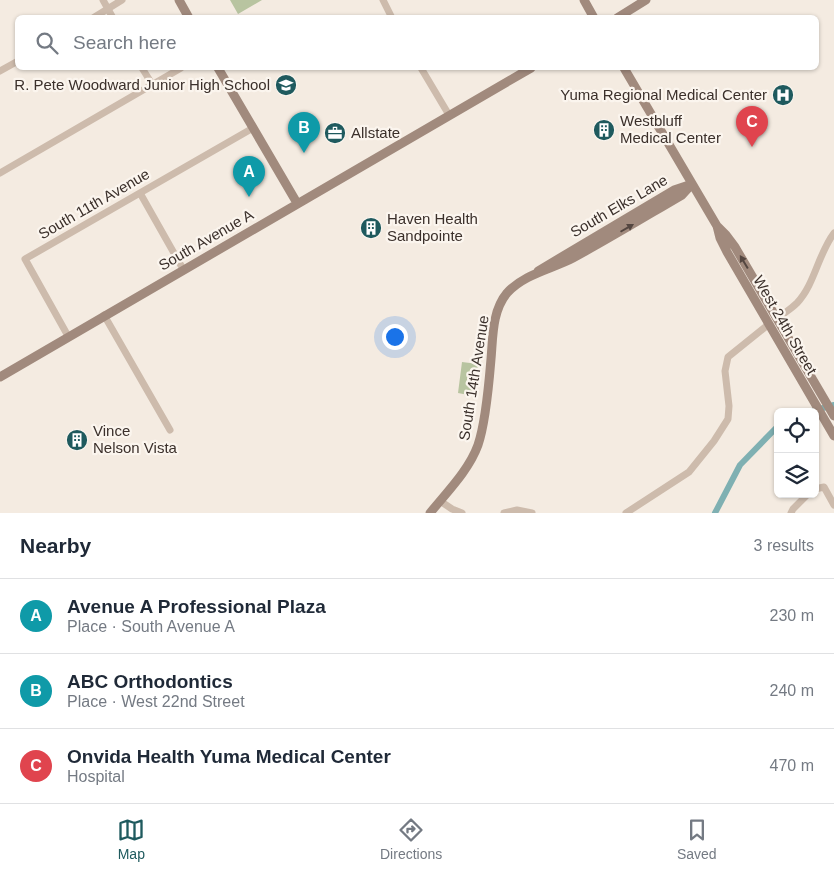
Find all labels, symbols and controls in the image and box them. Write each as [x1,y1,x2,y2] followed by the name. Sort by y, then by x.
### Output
[15,15,819,70] search box
[33,29,61,57] icon: search
[73,32,177,53] text: Search here
[274,73,298,97] school or university icon: R. Pete Woodward Junior High School
[14,76,270,93] place label: R. Pete Woodward Junior High School
[771,83,795,107] hospital icon: Yuma Regional Medical Center
[560,86,767,103] place label: Yuma Regional Medical Center
[736,106,768,147] pin: C
[288,112,320,153] pin: B
[620,112,721,146] place label: Westbluff Medical Center
[592,118,616,142] building icon: Westbluff Medical Center
[323,121,347,145] office icon: Allstate
[351,124,400,141] place label: Allstate
[233,156,265,197] pin: A
[35,165,152,242] street label: South 11th Avenue
[567,171,670,240] street label: South Elks Lane
[155,206,256,274] street label: South Avenue A
[387,210,478,244] place label: Haven Health Sandpointe
[359,216,383,240] building icon: Haven Health Sandpointe
[620,223,633,232] one-way arrow
[740,256,749,269] one-way arrow
[750,272,821,378] street label: West 24th Street
[455,314,492,442] street label: South 14th Avenue
[382,324,408,350] your location
[774,408,819,498] map controls
[774,408,819,453] button: locate
[93,422,178,456] place label: Vince Nelson Vista
[65,428,89,452] building icon: Vince Nelson Vista
[774,453,819,498] button: layers
[20,534,91,557] text: Nearby
[754,537,814,554] text: 3 results
[67,596,326,617] text: Avenue A Professional Plaza
[30,607,42,624] text: A
[770,607,814,624] text: 230 m
[67,618,235,635] text: Place · South Avenue A
[67,671,233,692] text: ABC Orthodontics
[30,682,42,699] text: B
[770,682,814,699] text: 240 m
[67,693,245,710] text: Place · West 22nd Street
[67,746,391,767] text: Onvida Health Yuma Medical Center
[30,757,42,774] text: C
[770,757,814,774] text: 470 m
[67,768,125,785] text: Hospital
[117,816,145,862] tab: Map
[380,816,442,862] tab: Directions
[677,816,717,862] tab: Saved

